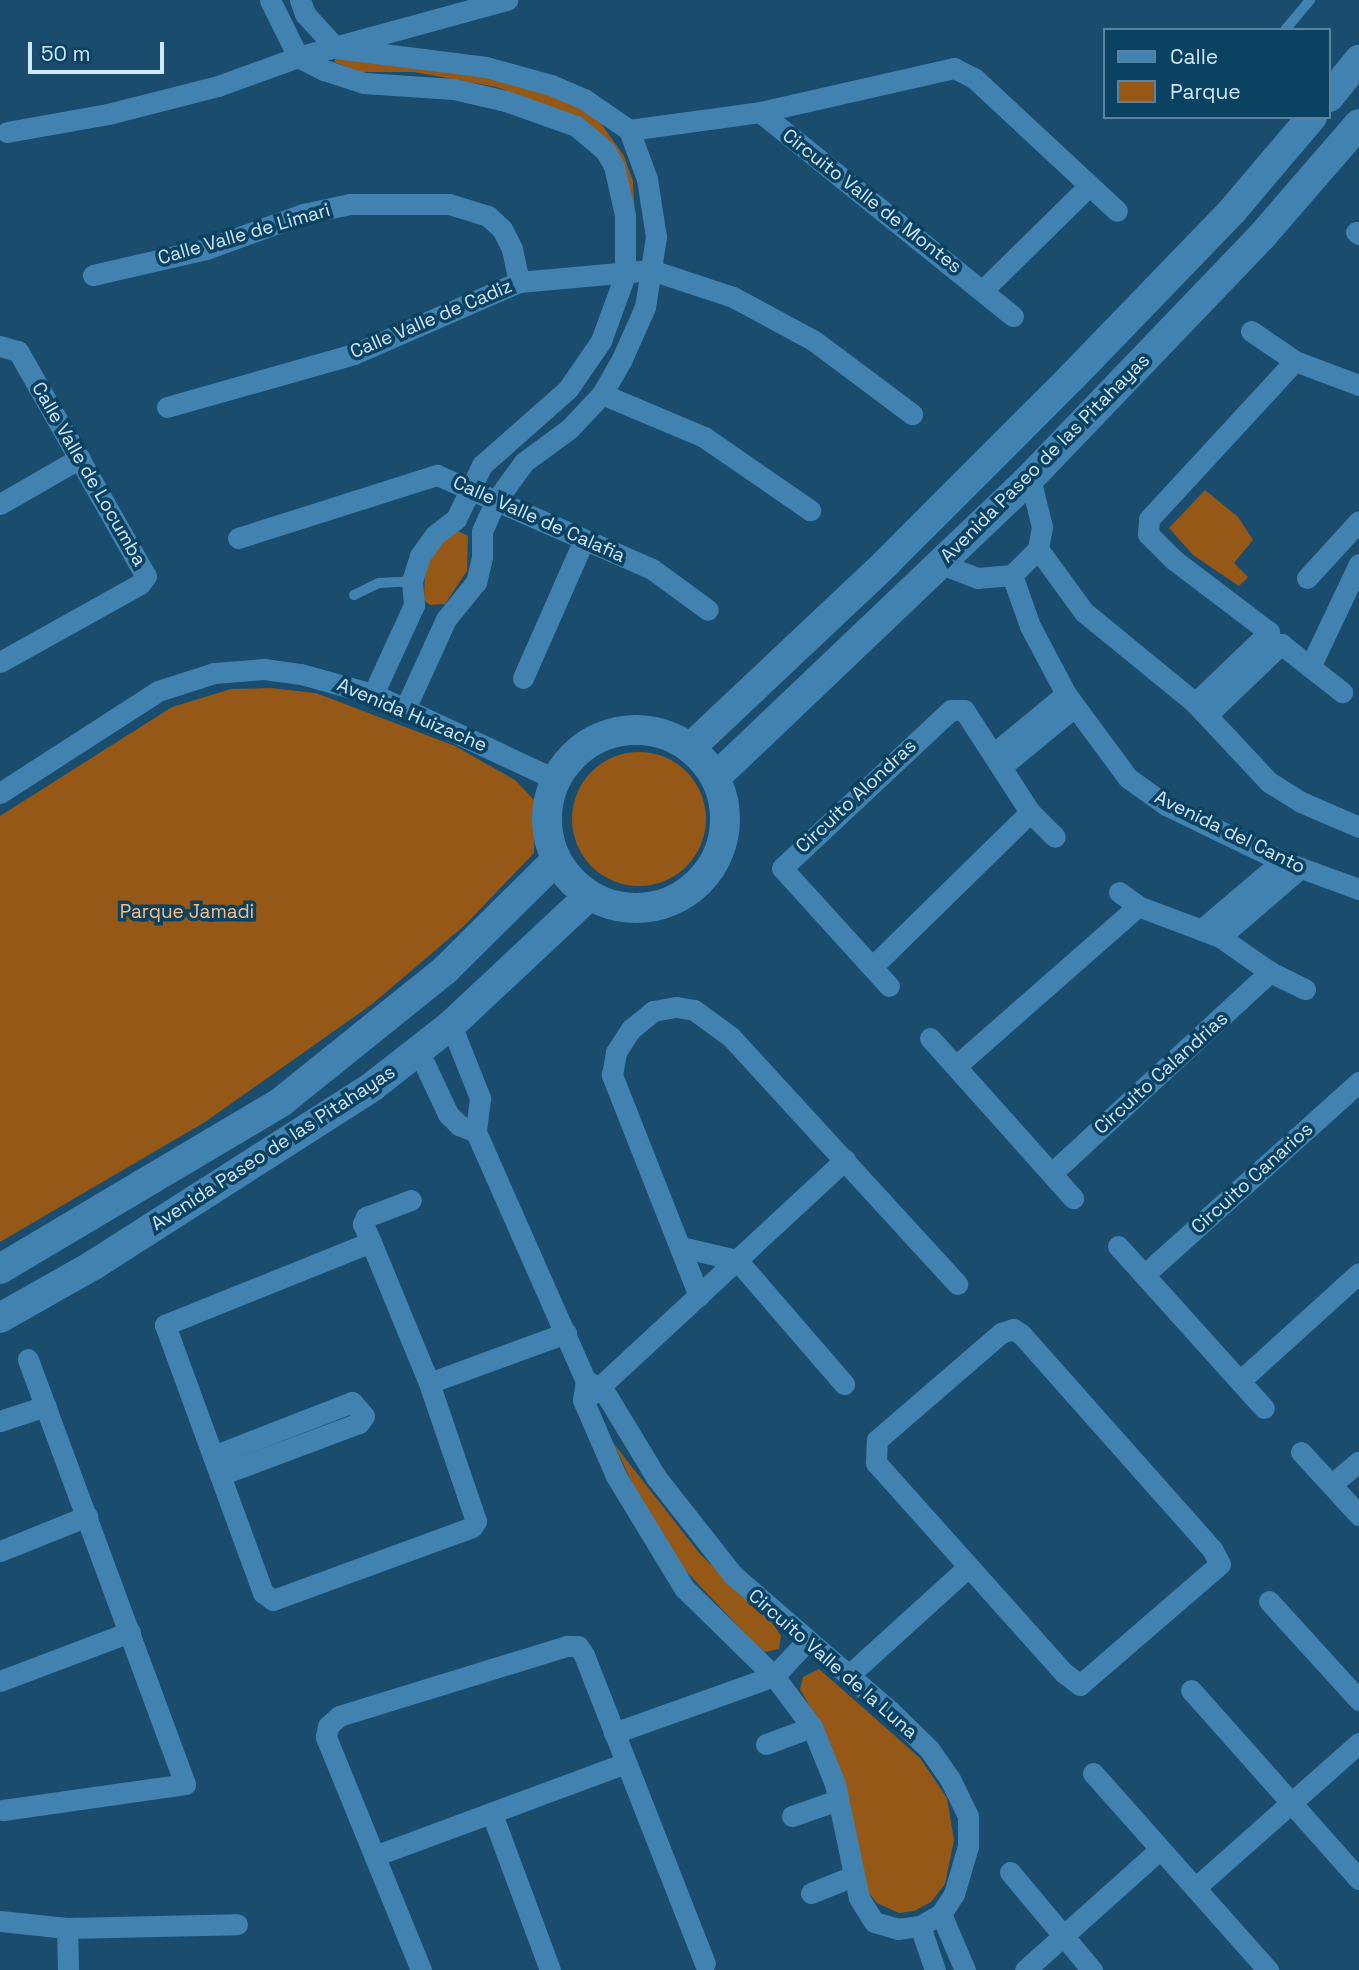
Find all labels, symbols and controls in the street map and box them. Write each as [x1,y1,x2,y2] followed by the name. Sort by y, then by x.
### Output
[32,28,168,72] scale bar
[1104,28,1331,119] legend
[41,40,91,67] text: 50 m
[1170,43,1218,70] text: Calle
[1170,78,1241,105] text: Parque
[778,124,966,278] street label: Circuito Valle de Montes
[155,198,333,270] street label: Calle Valle de Limari
[346,275,516,363] street label: Calle Valle de Cadiz
[936,349,1154,567] street label: Avenida Paseo de las Pitahayas
[27,378,151,570] street label: Calle Valle de Locumba
[449,471,629,567] street label: Calle Valle de Calafia
[334,673,490,757] street label: Avenida Huizache
[791,734,921,858] street label: Circuito Alondras
[1151,786,1309,878] street label: Avenida del Canto
[120,901,254,923] park label: Parque Jamadi
[1090,1007,1232,1139] street label: Circuito Calandrias
[147,1060,399,1236] street label: Avenida Paseo de las Pitahayas
[1187,1117,1317,1239] street label: Circuito Canarios
[744,1584,922,1744] street label: Circuito Valle de la Luna

